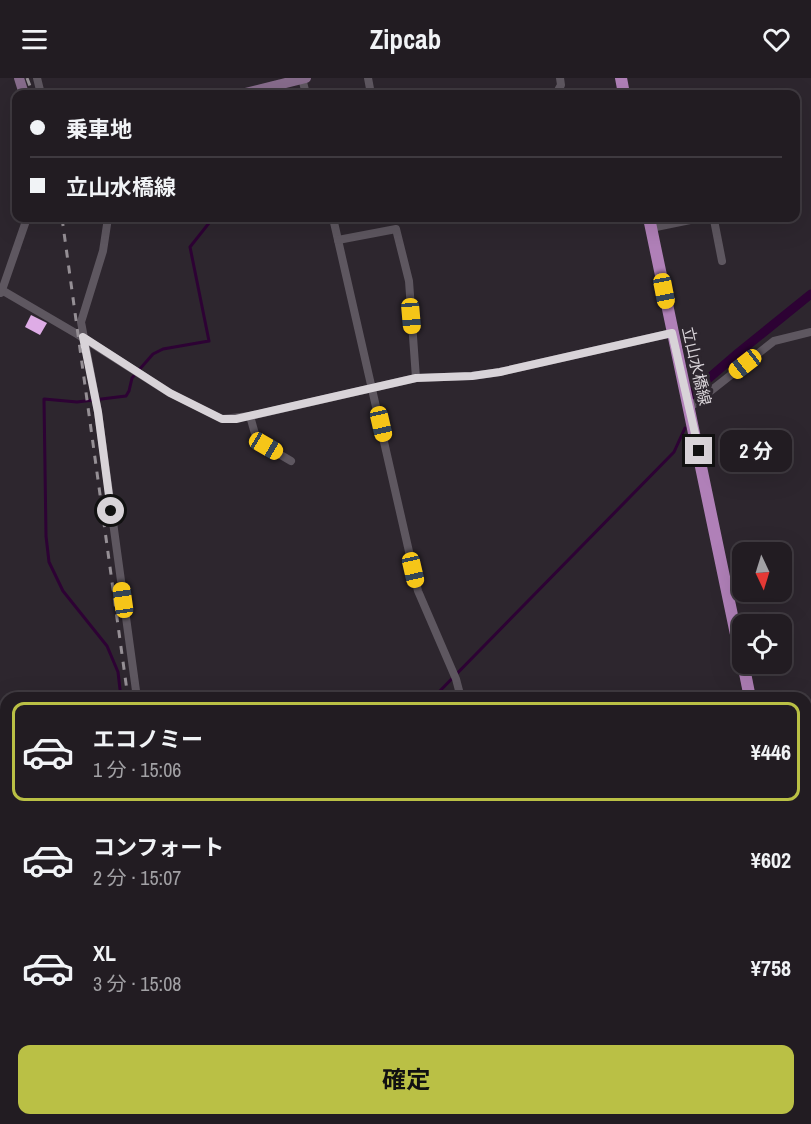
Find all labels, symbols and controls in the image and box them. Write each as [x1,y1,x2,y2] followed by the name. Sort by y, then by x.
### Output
[370,21,441,57] text: Zipcab
[18,23,51,56] icon: menu
[760,23,793,56] icon: heart
[66,114,132,144] text: 乗車地
[66,172,176,202] text: 立山水橋線
[652,272,676,310] car
[400,297,422,335] car
[677,325,717,407] street label: 立山水橋線
[725,346,765,382] car
[368,404,394,444] car
[246,429,286,463] car
[720,430,792,472] callout: 2 分
[685,437,712,464] route end
[739,437,773,464] text: 2 分
[97,497,124,524] route start
[732,542,792,602] north arrow
[732,542,792,674] map controls
[400,550,426,590] car
[112,581,134,619] car
[732,614,792,674] button: locate
[93,724,203,754] text: エコノミー
[21,725,75,779] icon: car
[751,737,791,767] text: ¥446
[93,756,181,783] text: 1 分 · 15:06
[93,832,224,862] text: コンフォート
[21,833,75,887] icon: car
[751,845,791,875] text: ¥602
[93,864,181,891] text: 2 分 · 15:07
[93,938,116,968] text: XL
[21,941,75,995] icon: car
[751,953,791,983] text: ¥758
[93,970,181,997] text: 3 分 · 15:08
[18,1045,794,1114] button: 確定

